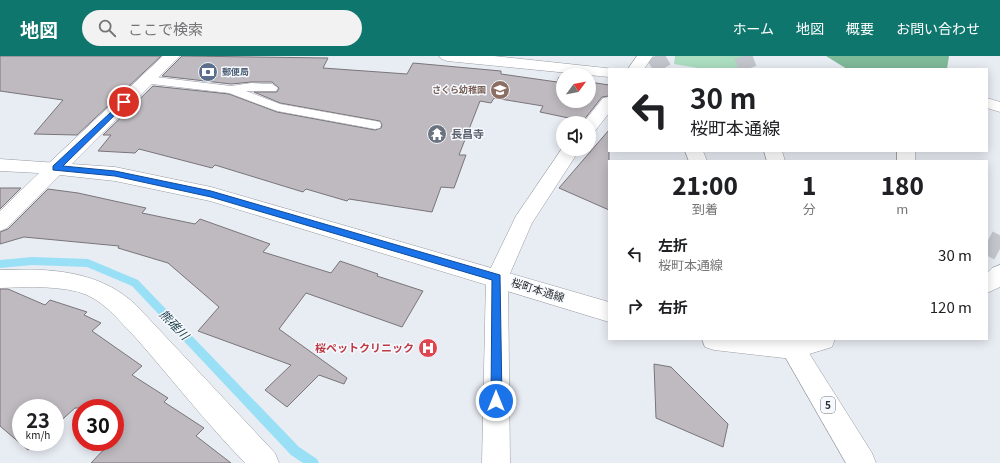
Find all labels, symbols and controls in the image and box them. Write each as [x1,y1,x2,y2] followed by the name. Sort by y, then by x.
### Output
[82,10,362,46] search box
[20,15,58,42] text: 地図
[96,17,118,39] icon: search
[128,18,203,39] text: ここで検索
[732,18,774,38] text: ホーム
[796,18,824,38] text: 地図
[846,18,874,38] text: 概要
[896,18,980,38] text: お問い合わせ
[197,61,219,83] bank icon: 郵便局
[222,65,249,78] place label: 郵便局
[556,68,596,108] north arrow
[556,68,596,156] map controls
[690,77,756,117] text: 30 m
[489,79,511,101] school or university icon: さくら幼稚園
[432,83,486,96] place label: さくら幼稚園
[624,84,676,136] icon: left
[107,85,141,119] pin
[113,91,135,113] icon: arrive
[690,114,780,140] text: 桜町本通線
[556,116,596,156] button: sound
[426,123,448,145] temple icon: 長昌寺
[451,125,484,141] place label: 長昌寺
[672,167,738,202] text: 21:00
[802,167,816,202] text: 1
[881,167,924,202] text: 180
[692,199,718,218] text: 到着
[803,199,816,218] text: 分
[896,199,908,218] text: m
[658,234,688,255] text: 左折
[624,243,646,265] icon: left
[938,244,972,265] text: 30 m
[658,255,723,274] text: 桜町本通線
[510,273,567,305] street label: 桜町本通線
[624,295,646,317] icon: right
[658,296,688,317] text: 右折
[930,296,972,317] text: 120 m
[156,305,195,344] water label: 熊碓川
[417,337,439,359] hospital icon: 桜ペットクリニック
[315,339,414,355] place label: 桜ペットクリニック
[475,380,517,422] position arrow
[821,397,835,413] road number: 5
[72,399,124,451] speed limit sign: 30
[26,405,50,434] text: 23
[26,427,50,442] text: km/h

